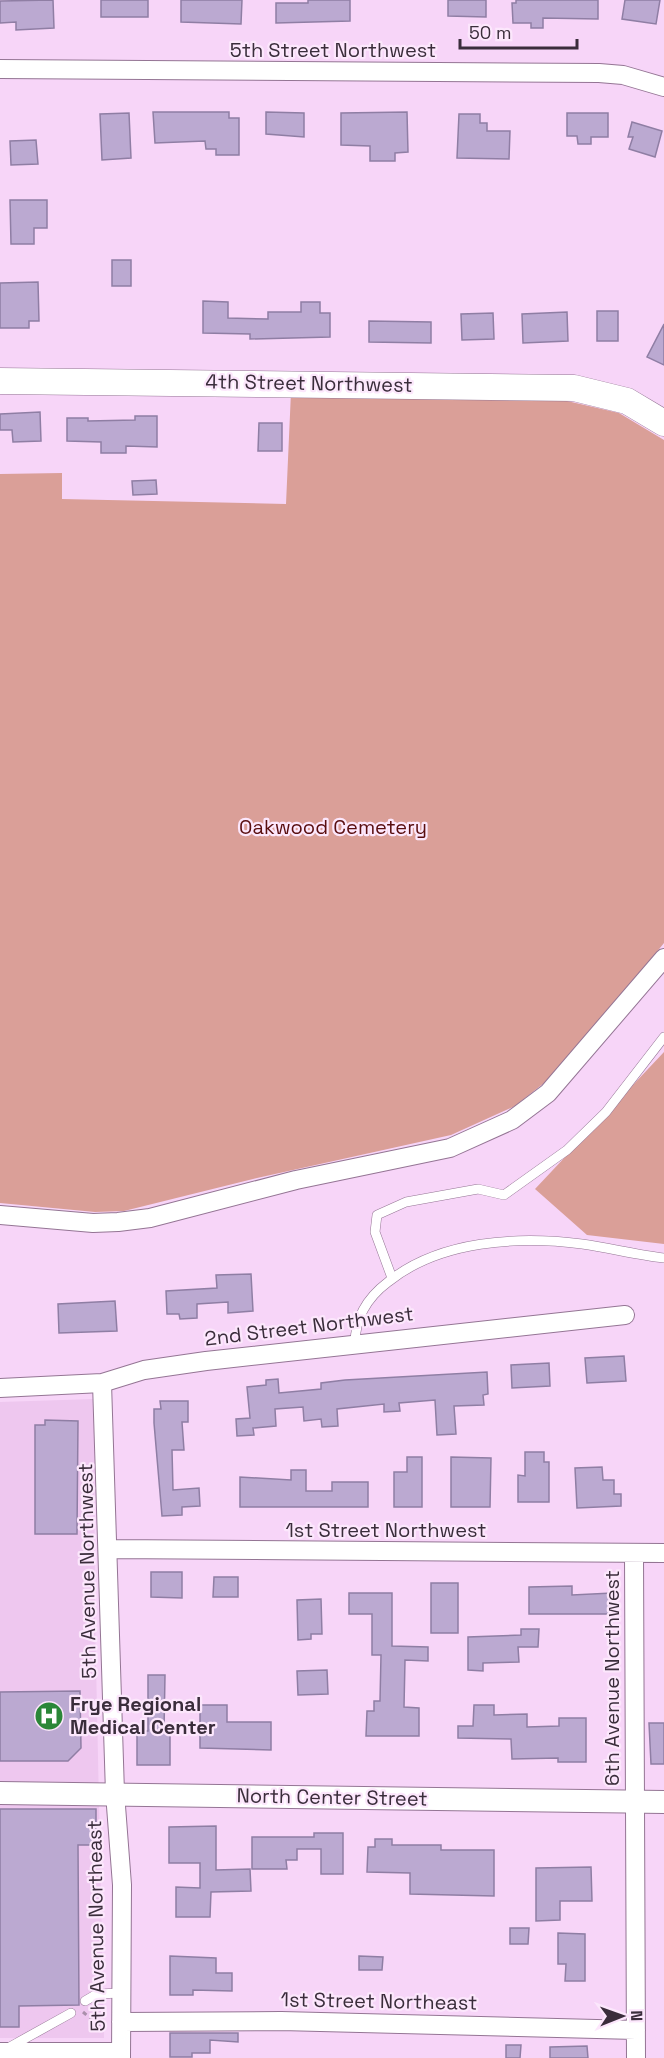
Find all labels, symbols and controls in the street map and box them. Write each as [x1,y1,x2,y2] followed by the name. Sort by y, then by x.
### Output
[460,12,577,50] scale bar
[469,21,511,44] text: 50 m
[230,37,436,63] street label: 5th Street Northwest
[205,368,413,398] street label: 4th Street Northwest
[239,814,427,840] park label: Oakwood Cemetery
[203,1300,415,1352] street label: 2nd Street Northwest
[72,1463,102,1679] street label: 5th Avenue Northwest
[286,1517,486,1543] street label: 1st Street Northwest
[599,1570,625,1786] street label: 6th Avenue Northwest
[70,1691,216,1740] place label: Frye Regional Medical Center
[33,1700,65,1732] hospital icon: Frye Regional Medical Center
[236,1782,428,1812] street label: North Center Street
[81,1820,111,2032] street label: 5th Avenue Northeast
[280,1986,478,2016] street label: 1st Street Northeast
[592,1986,652,2046] north arrow
[626,2010,647,2021] text: N

